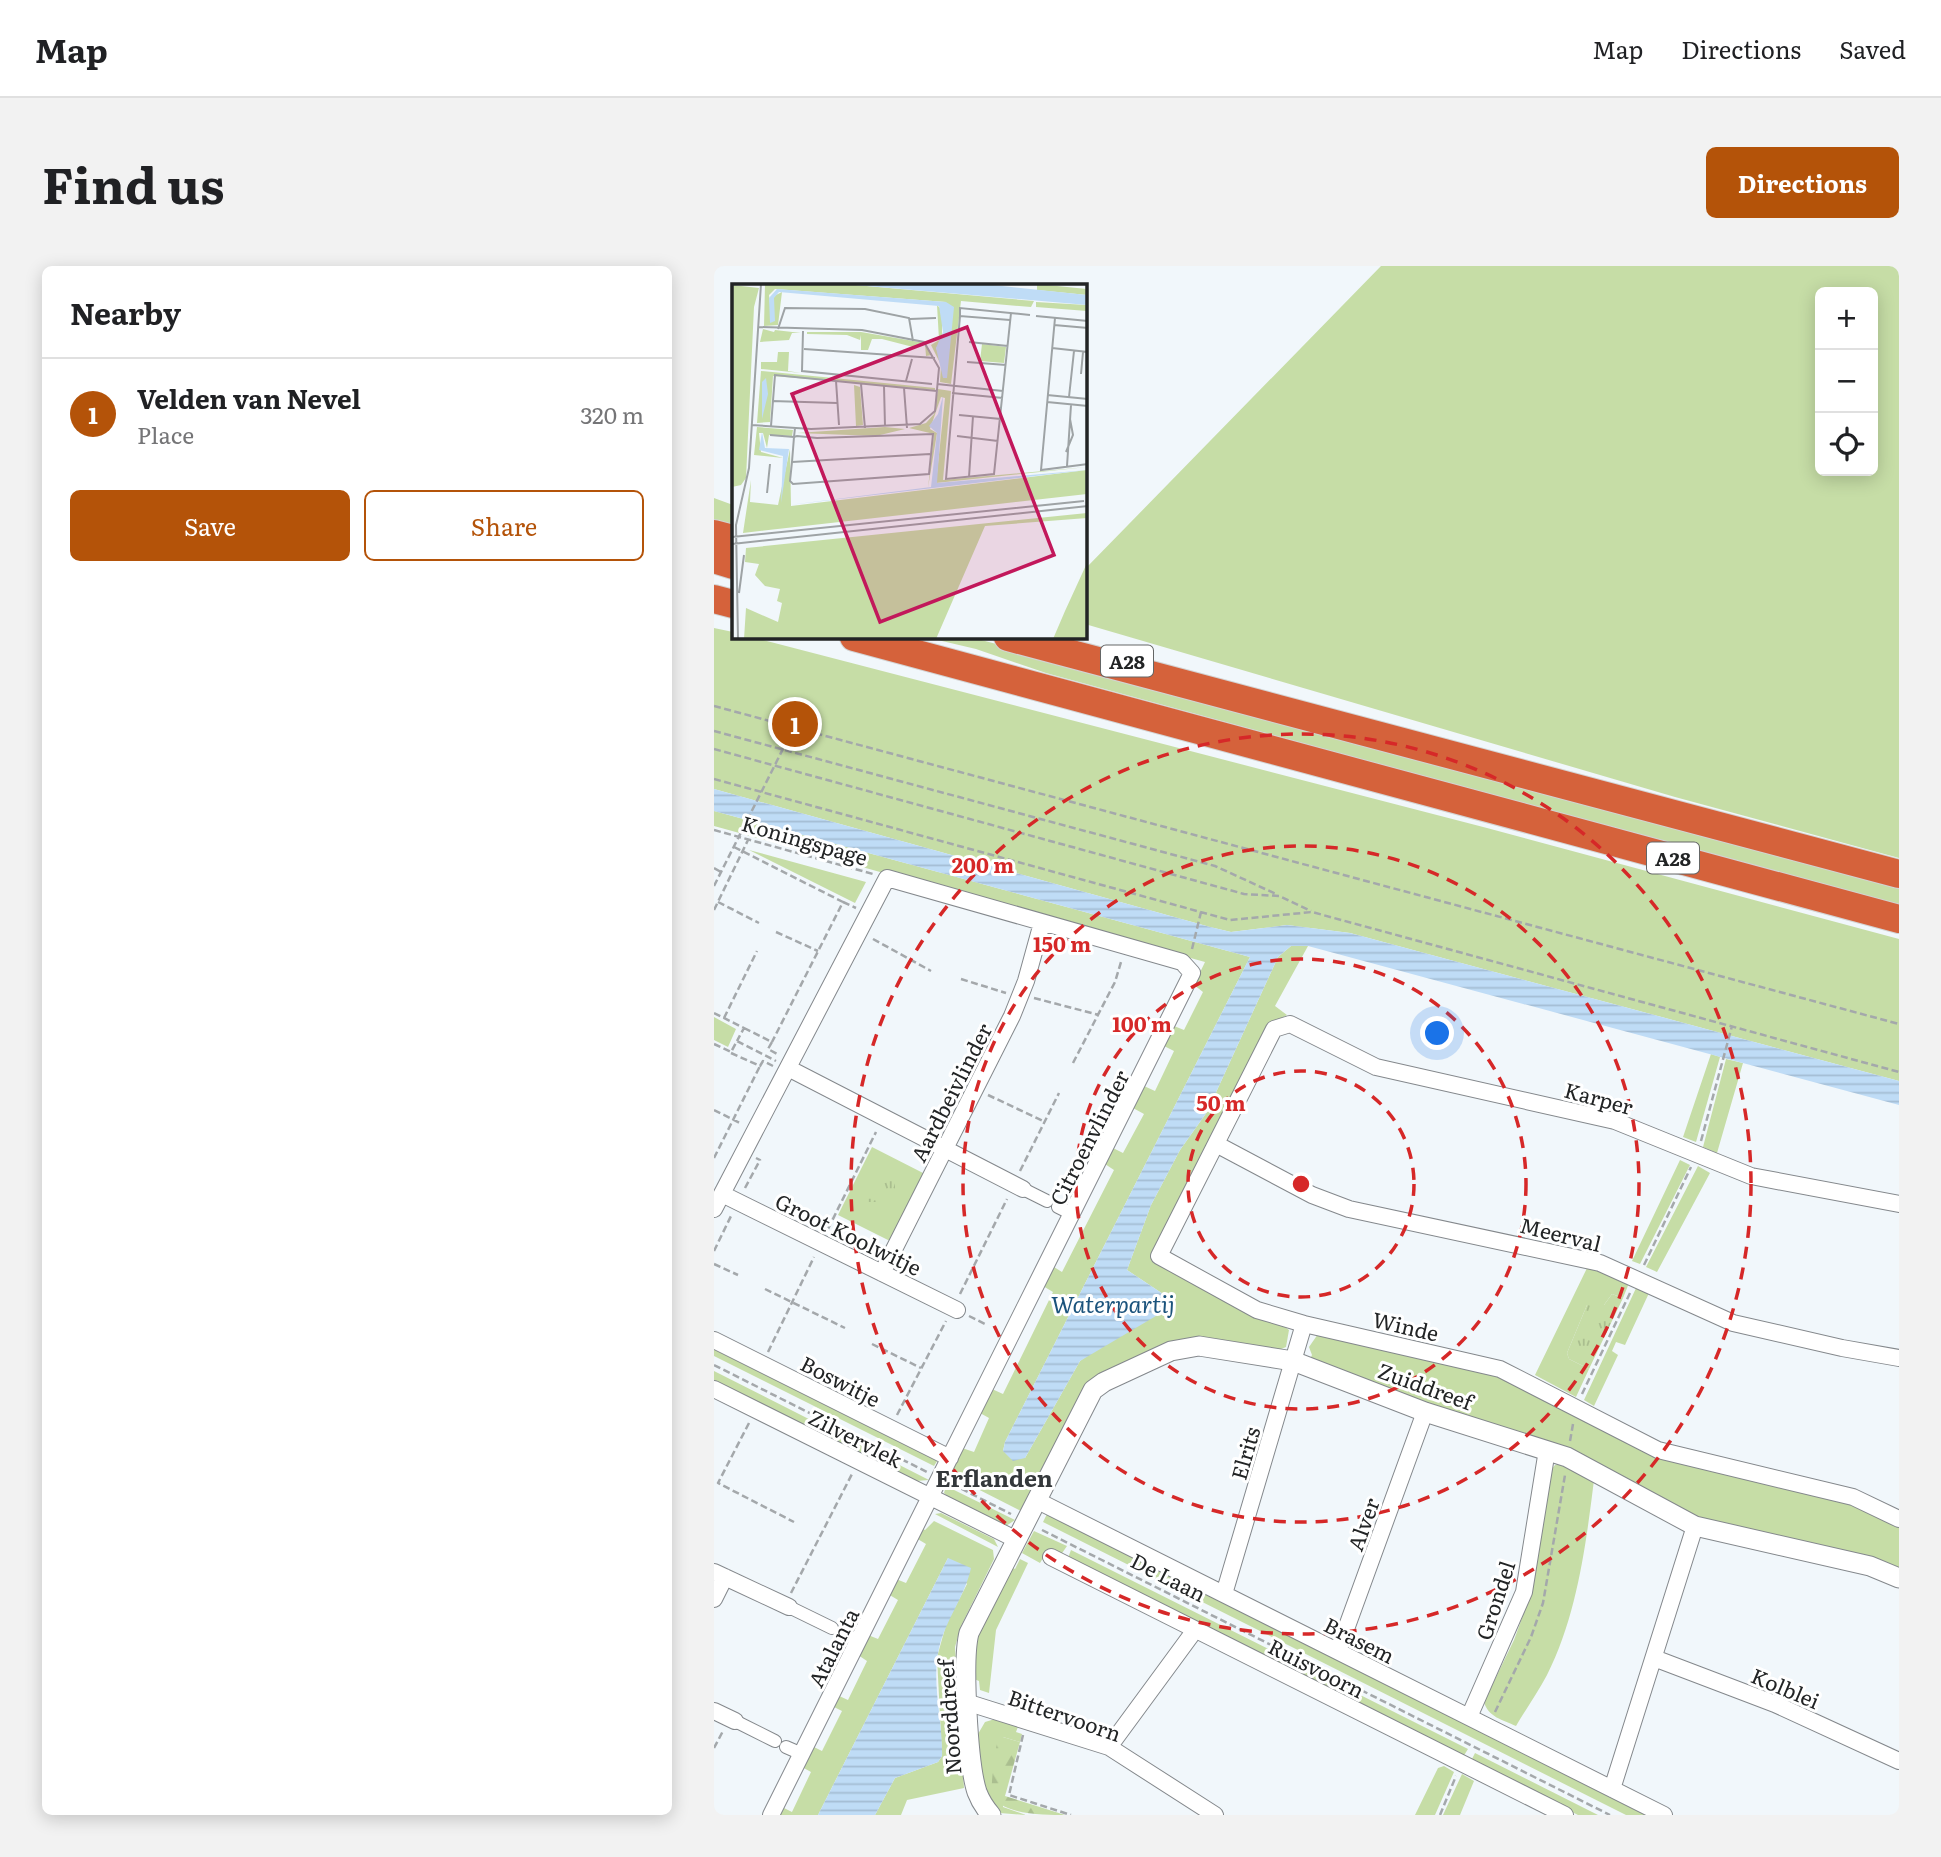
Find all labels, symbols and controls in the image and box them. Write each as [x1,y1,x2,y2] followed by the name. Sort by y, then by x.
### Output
[35,24,108,73] text: Map
[1592,31,1643,66] text: Map
[1681,31,1801,66] text: Directions
[1839,31,1906,66] text: Saved
[42,146,225,219] text: Find us
[1706,147,1899,218] button: Directions
[732,284,1087,639] inset map
[1815,287,1878,476] map controls
[1815,287,1878,350] button: +
[70,290,181,334] text: Nearby
[1815,350,1878,413] button: −
[137,378,361,417] text: Velden van Nevel
[88,397,98,431] text: 1
[580,397,644,431] text: 320 m
[1815,413,1878,476] button: locate
[137,417,194,451] text: Place
[70,490,350,561] button: Save
[364,490,644,561] button: Share
[1101,646,1153,676] road number: A28
[772,698,818,750] pin: 1
[738,806,872,872] street label: Koningspage
[1647,842,1699,874] road number: A28
[952,848,1014,879] text: 200 m
[1033,927,1091,958] text: 150 m
[1112,1007,1172,1038] text: 100 m
[1420,1016,1454,1050] your location
[902,1017,998,1167] street label: Aardbeivlinder
[1041,1064,1135,1210] street label: Citroenvlinder
[1561,1073,1637,1121] street label: Karper
[1196,1086,1246,1117] text: 50 m
[1289,1172,1313,1196] centre of rings
[771,1184,927,1282] street label: Groot Koolwitje
[1517,1208,1605,1258] street label: Meerval
[1051,1286,1175,1320] water label: Waterpartij
[1370,1302,1442,1348] street label: Winde
[796,1347,886,1413] street label: Boswitje
[1374,1354,1480,1417] street label: Zuiddreef
[804,1400,909,1474] street label: Zilvervlek
[1222,1423,1266,1483] street label: Elrits
[935,1460,1053,1494] district label: Erflanden
[1338,1493,1386,1555] street label: Alver
[1126,1544,1212,1608] street label: De Laan
[1467,1556,1521,1644] street label: Grondel
[799,1601,865,1692] street label: Atalanta
[1319,1608,1401,1670] street label: Brasem
[1264,1630,1370,1704] street label: Ruisvoorn
[928,1656,967,1776] street label: Noorddreef
[1747,1659,1825,1715] street label: Kolblei
[1004,1680,1126,1748] street label: Bittervoorn

